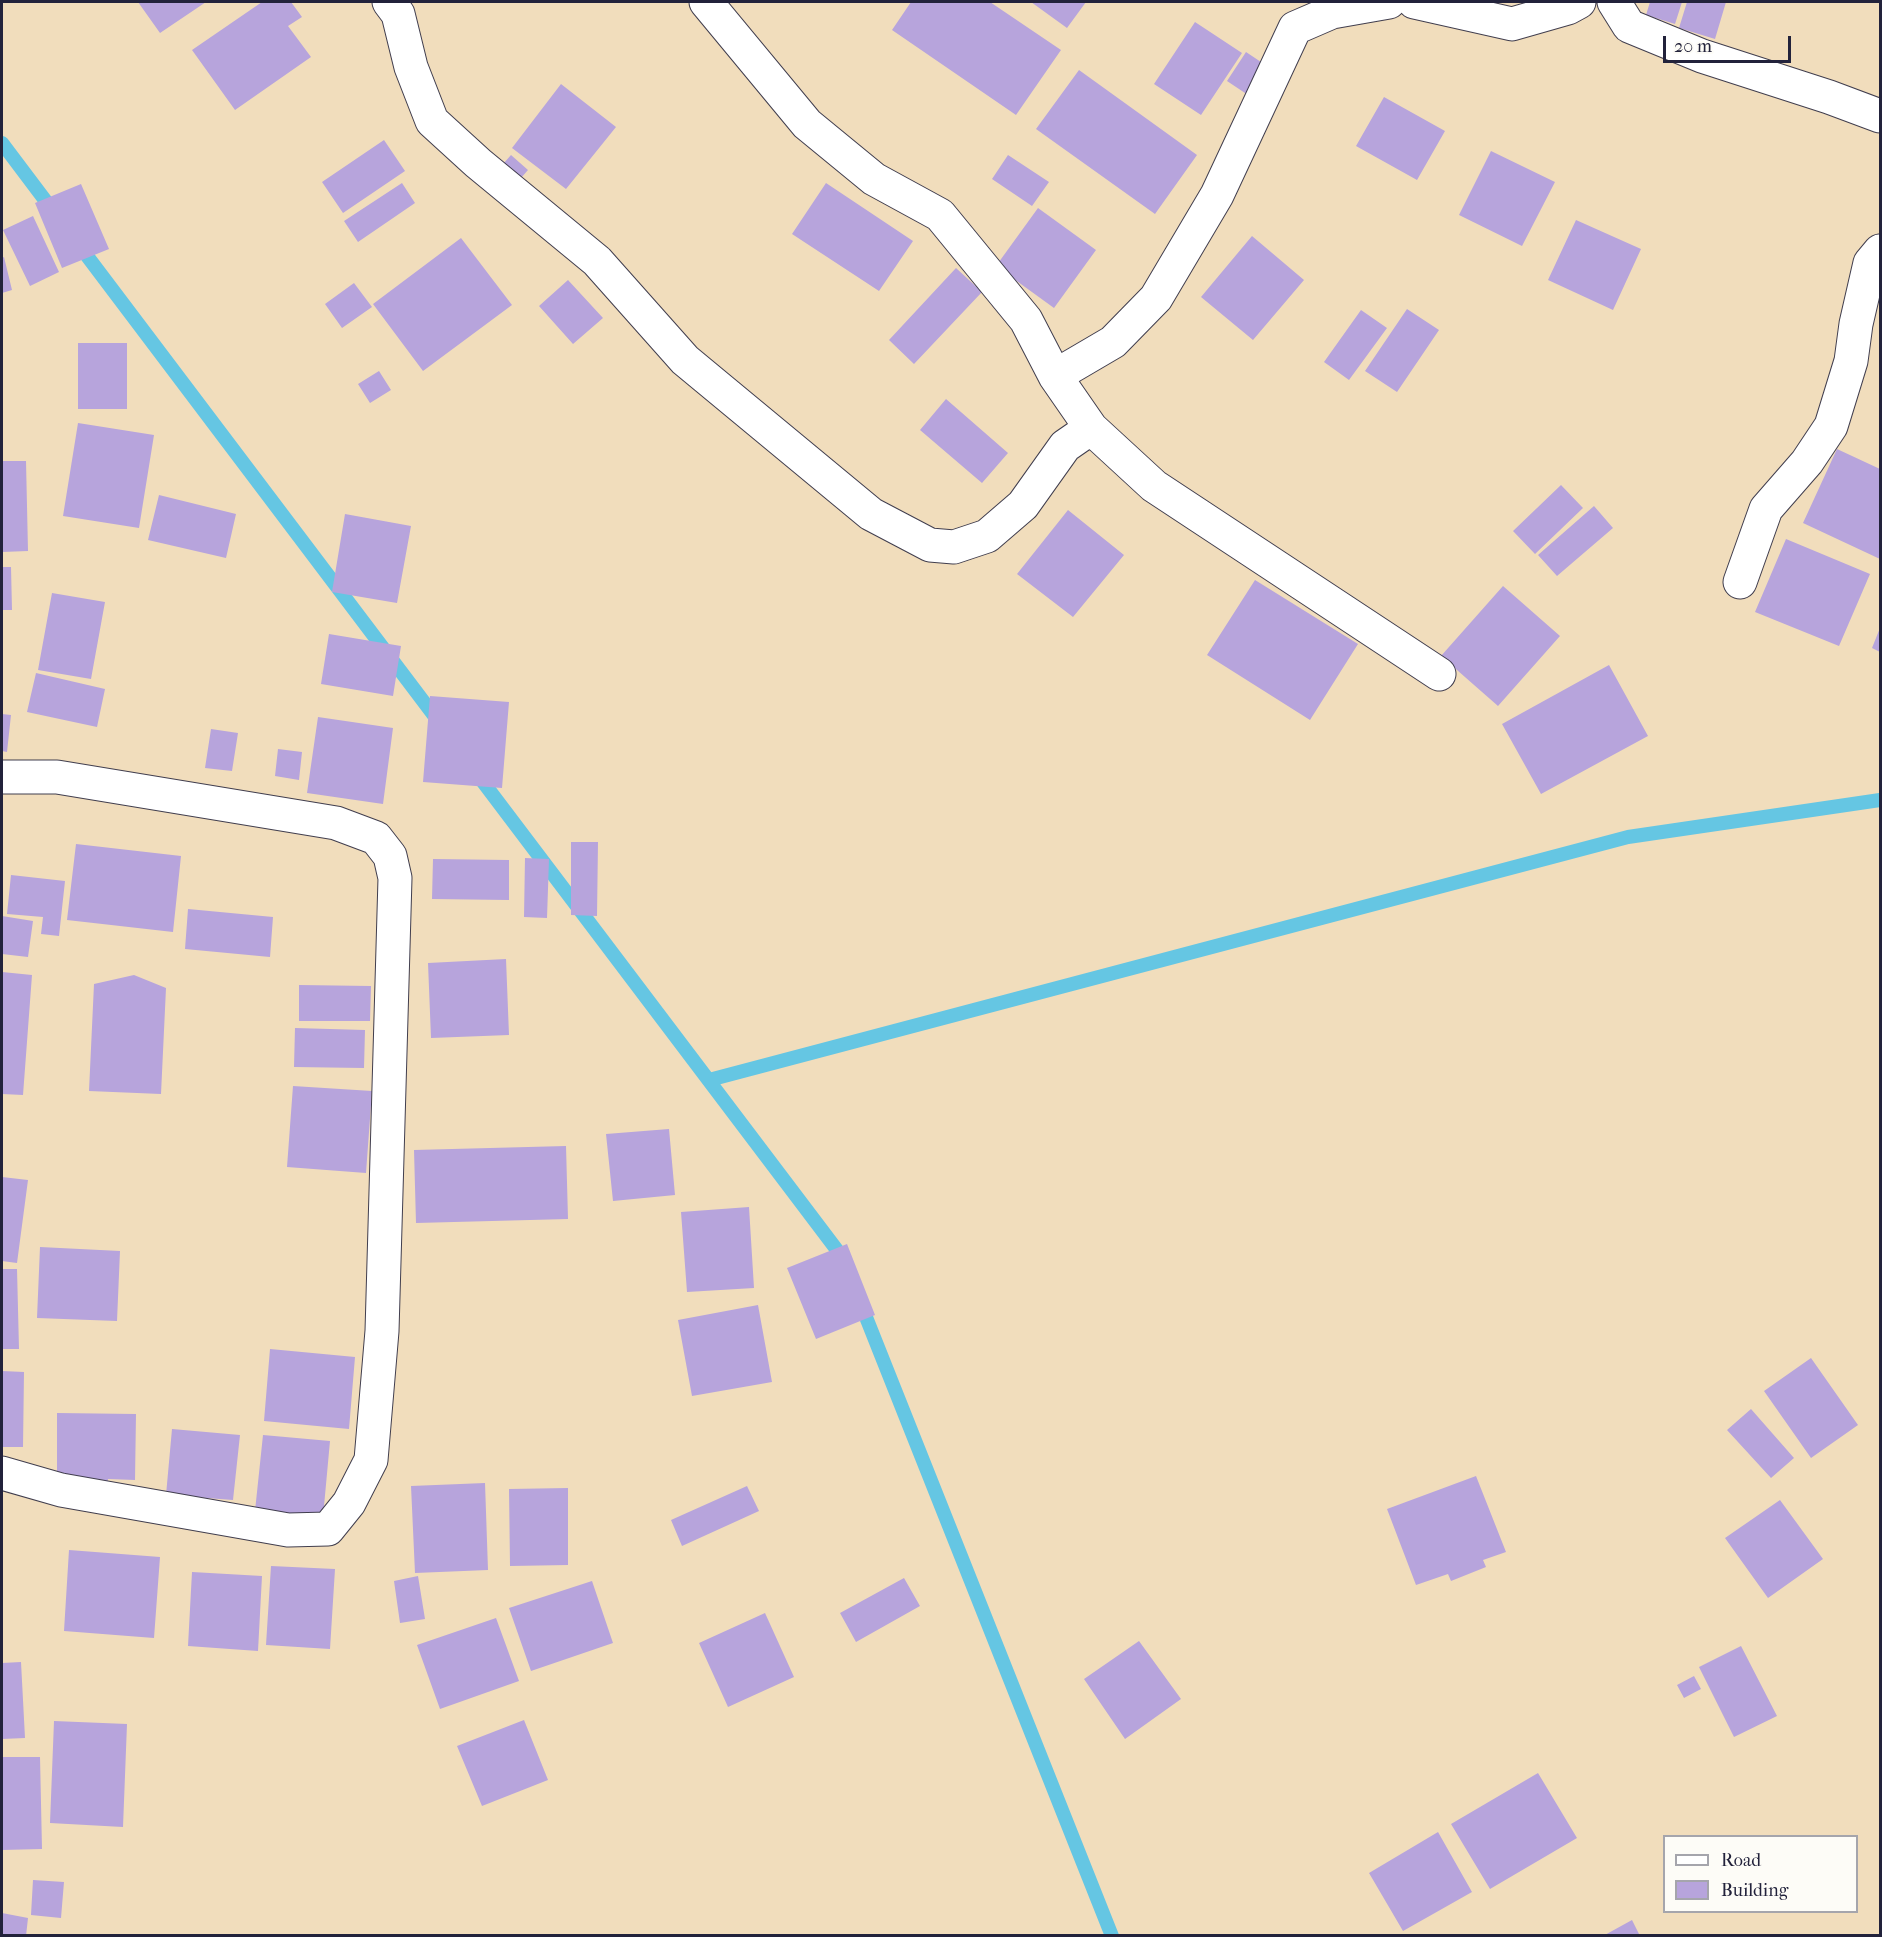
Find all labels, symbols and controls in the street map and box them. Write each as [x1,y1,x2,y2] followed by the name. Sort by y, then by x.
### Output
[1666,24,1794,62] scale bar
[1674,36,1712,57] text: 20 m
[1663,1835,1858,1913] legend
[1721,1850,1761,1871] text: Road
[1721,1880,1788,1901] text: Building

